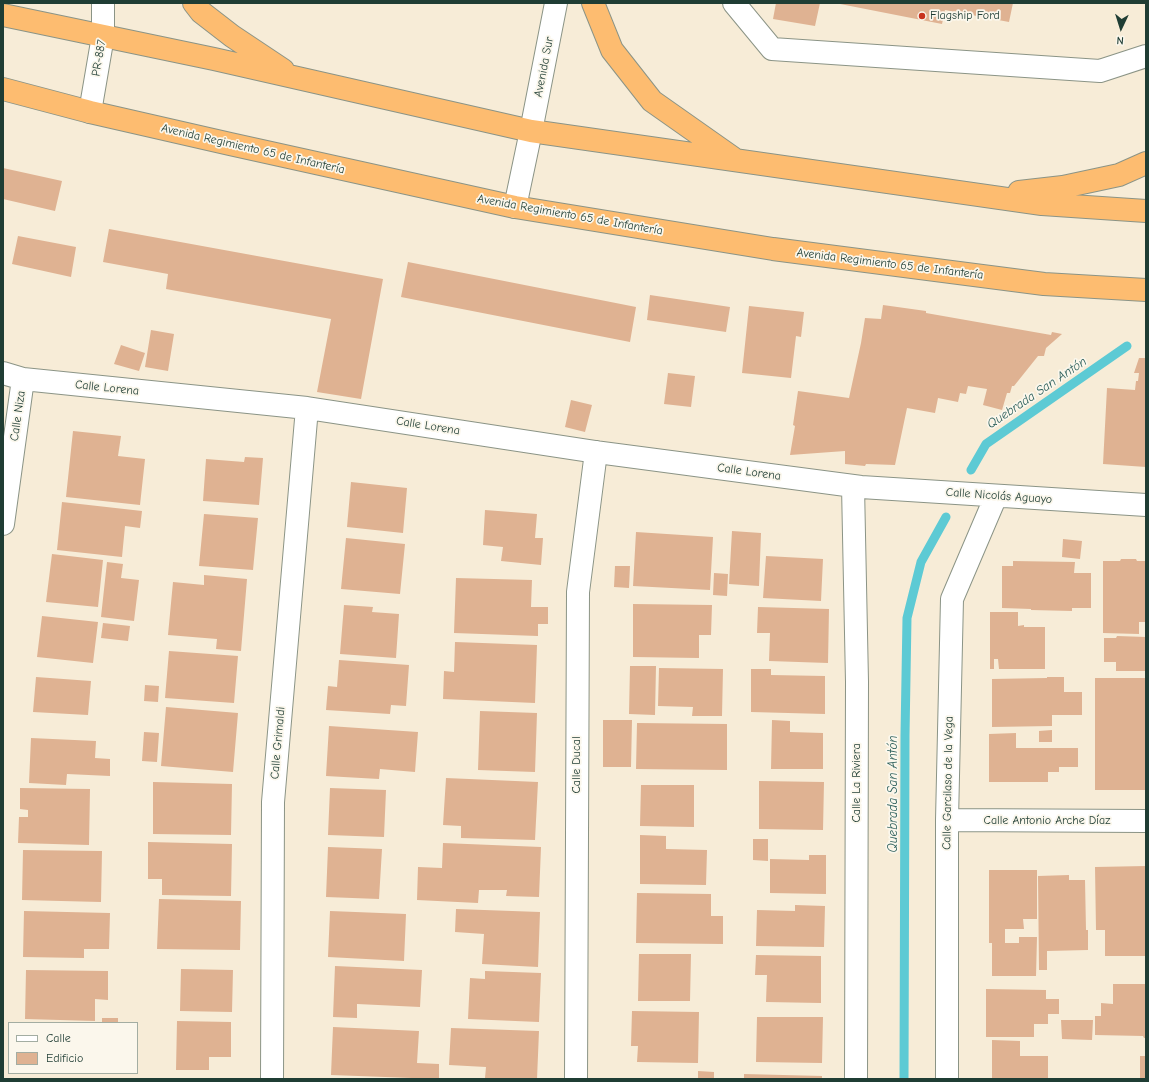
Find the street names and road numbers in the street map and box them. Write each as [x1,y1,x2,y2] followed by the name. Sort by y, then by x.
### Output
[531,36,557,98] street label: Avenida Sur
[89,39,109,77] street label: PR-887
[160,121,346,177] street label: Avenida Regimiento 65 de Infantería
[476,192,664,238] street label: Avenida Regimiento 65 de Infantería
[796,245,984,283] street label: Avenida Regimiento 65 de Infantería
[74,377,140,399] street label: Calle Lorena
[7,390,29,442] street label: Calle Niza
[395,414,461,438] street label: Calle Lorena
[716,460,782,484] street label: Calle Lorena
[945,485,1053,507] street label: Calle Nicolás Aguayo
[268,706,288,780] street label: Calle Grimaldi
[940,716,956,850] street label: Calle Garcilaso de la Vega
[570,736,584,794] street label: Calle Ducal
[850,743,864,823] street label: Calle La Riviera
[984,814,1110,828] street label: Calle Antonio Arche Díaz

